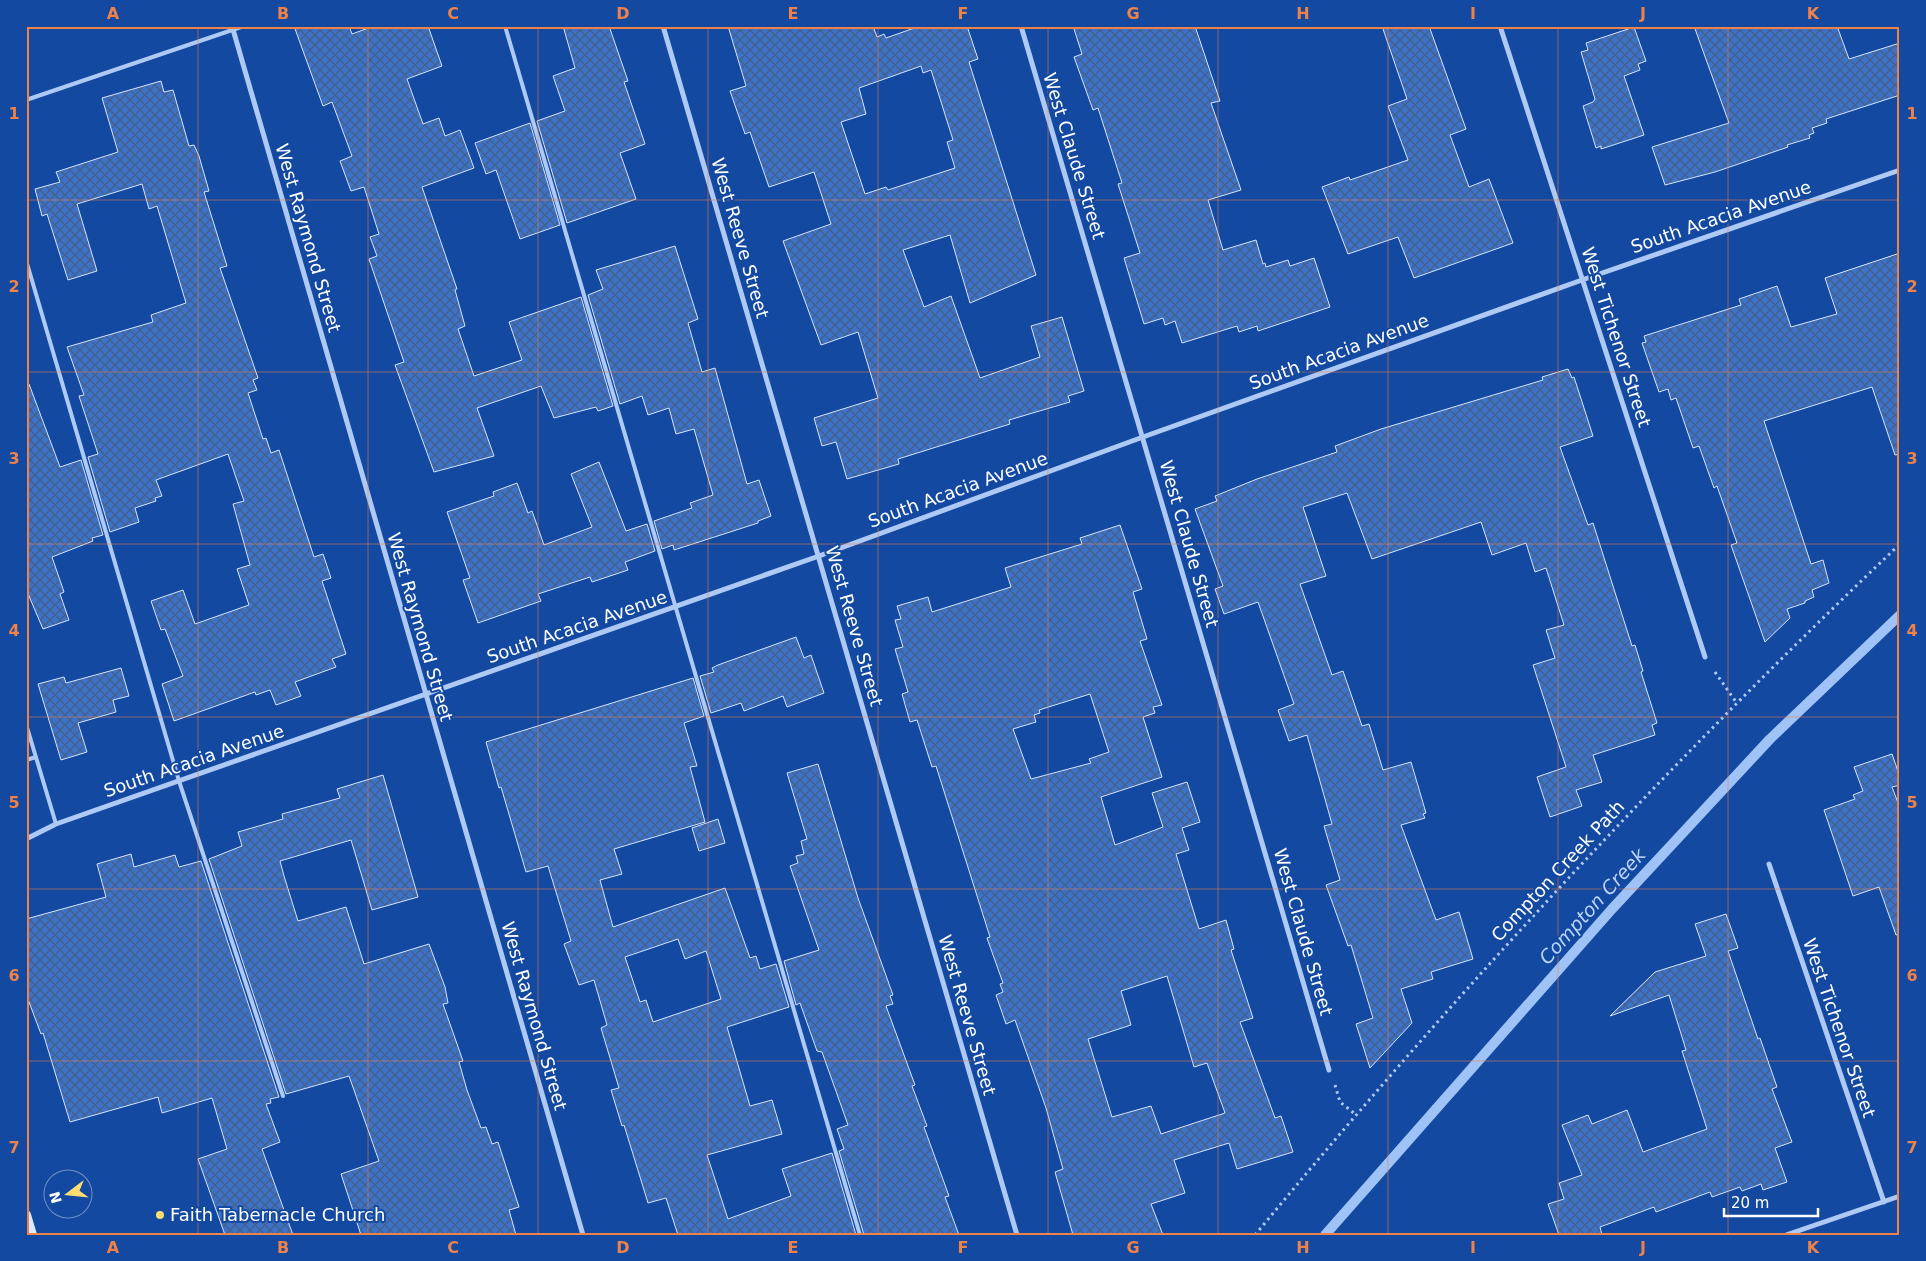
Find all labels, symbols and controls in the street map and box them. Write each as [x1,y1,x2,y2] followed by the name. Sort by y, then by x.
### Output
[107,4,120,23] text: A
[277,4,289,23] text: B
[447,4,459,23] text: C
[616,4,630,23] text: D
[788,4,798,23] text: E
[958,4,968,23] text: F
[1126,4,1140,23] text: G
[1296,4,1310,23] text: H
[1470,4,1476,23] text: I
[1639,4,1646,23] text: J
[1807,4,1820,23] text: K
[1039,70,1110,242] street label: West Claude Street
[8,104,20,123] text: 1
[1906,104,1918,123] text: 1
[271,141,346,335] street label: West Raymond Street
[708,155,773,321] street label: West Reeve Street
[1628,176,1814,257] street label: South Acacia Avenue
[1577,244,1656,430] street label: West Tichenor Street
[8,277,20,296] text: 2
[1906,277,1918,296] text: 2
[1246,309,1431,394] street label: South Acacia Avenue
[865,447,1050,532] street label: South Acacia Avenue
[8,449,20,468] text: 3
[1906,449,1918,468] text: 3
[1156,458,1223,630] street label: West Claude Street
[383,530,458,724] street label: West Raymond Street
[822,543,887,709] street label: West Reeve Street
[484,586,670,667] street label: South Acacia Avenue
[8,621,20,640] text: 4
[1906,621,1918,640] text: 4
[101,720,287,801] street label: South Acacia Avenue
[8,793,20,812] text: 5
[1906,793,1918,812] text: 5
[1487,796,1629,946] street label: Compton Creek Path
[1534,843,1650,969] water label: Compton Creek
[1270,846,1337,1018] street label: West Claude Street
[497,919,572,1113] street label: West Raymond Street
[935,932,1000,1098] street label: West Reeve Street
[1799,936,1880,1120] street label: West Tichenor Street
[8,966,20,985] text: 6
[1906,966,1918,985] text: 6
[8,1138,20,1157] text: 7
[1906,1138,1918,1157] text: 7
[42,1168,92,1218] north arrow
[1724,1186,1817,1218] scale bar
[46,1190,65,1205] text: N
[1731,1194,1769,1212] text: 20 m
[170,1204,385,1225] place label: Faith Tabernacle Church
[154,1209,166,1221] marker: Faith Tabernacle Church
[107,1238,120,1257] text: A
[277,1238,289,1257] text: B
[447,1238,459,1257] text: C
[616,1238,630,1257] text: D
[788,1238,798,1257] text: E
[958,1238,968,1257] text: F
[1126,1238,1140,1257] text: G
[1296,1238,1310,1257] text: H
[1470,1238,1476,1257] text: I
[1639,1238,1646,1257] text: J
[1807,1238,1820,1257] text: K

